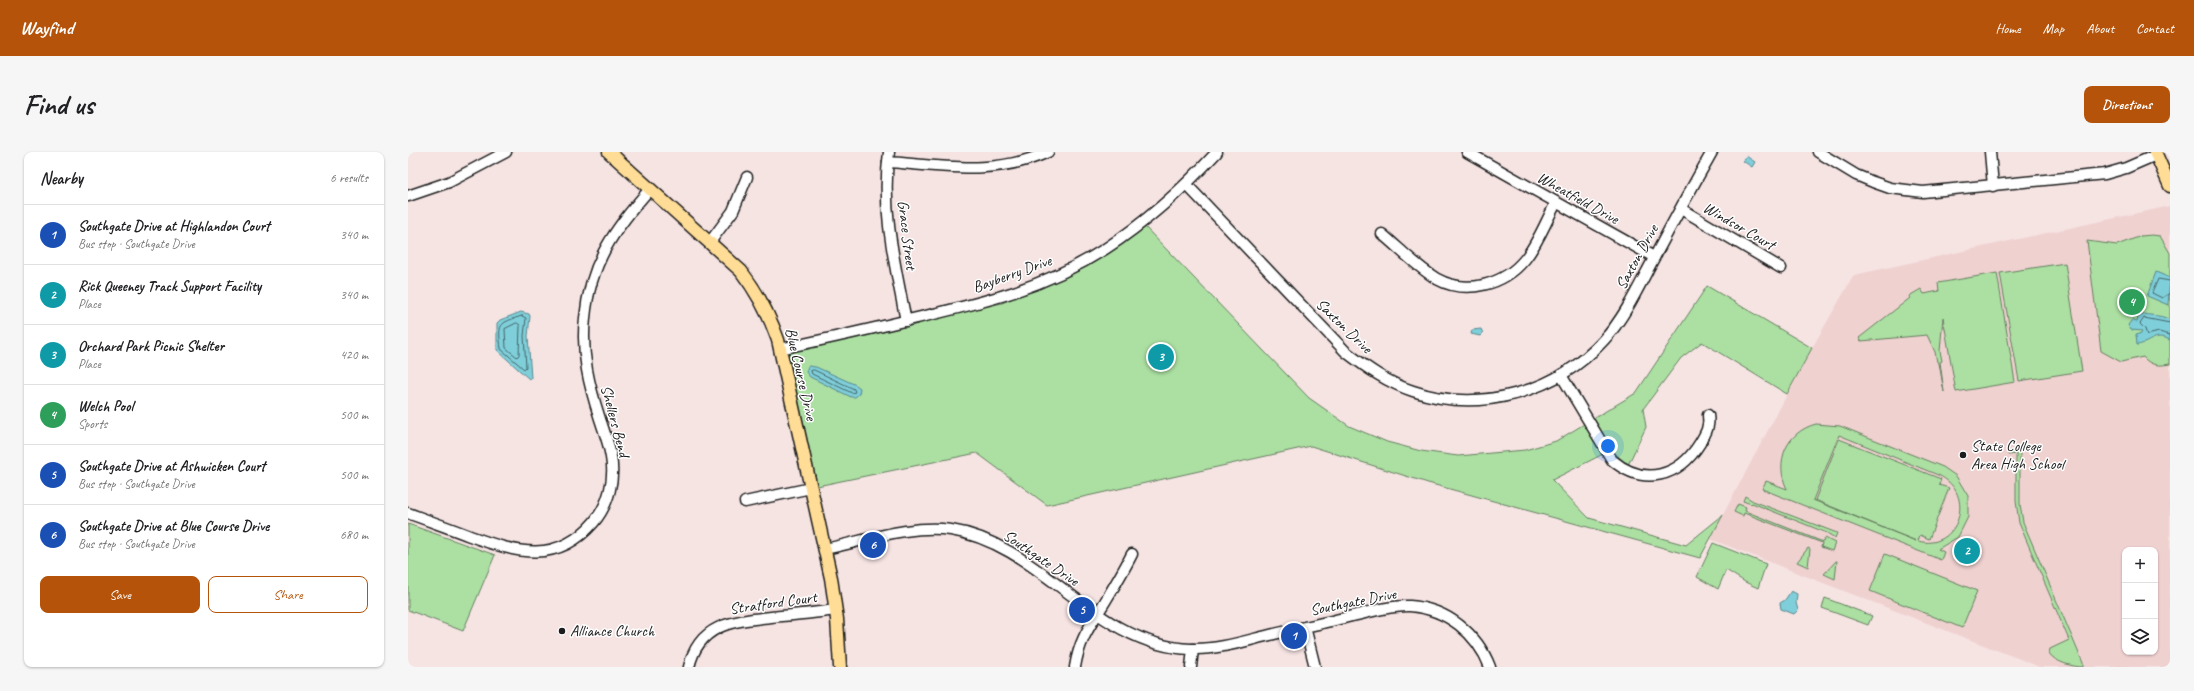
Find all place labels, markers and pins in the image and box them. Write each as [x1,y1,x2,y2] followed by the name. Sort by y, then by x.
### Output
[2119,287,2145,317] pin: 4
[1148,342,1174,372] pin: 3
[1971,436,2067,474] place label: State College Area High School
[1958,450,1968,460] marker: State College Area High School
[860,530,886,560] pin: 6
[1954,536,1980,566] pin: 2
[1069,595,1095,625] pin: 5
[570,621,655,641] place label: Alliance Church
[1281,621,1307,651] pin: 1
[557,626,567,636] marker: Alliance Church

